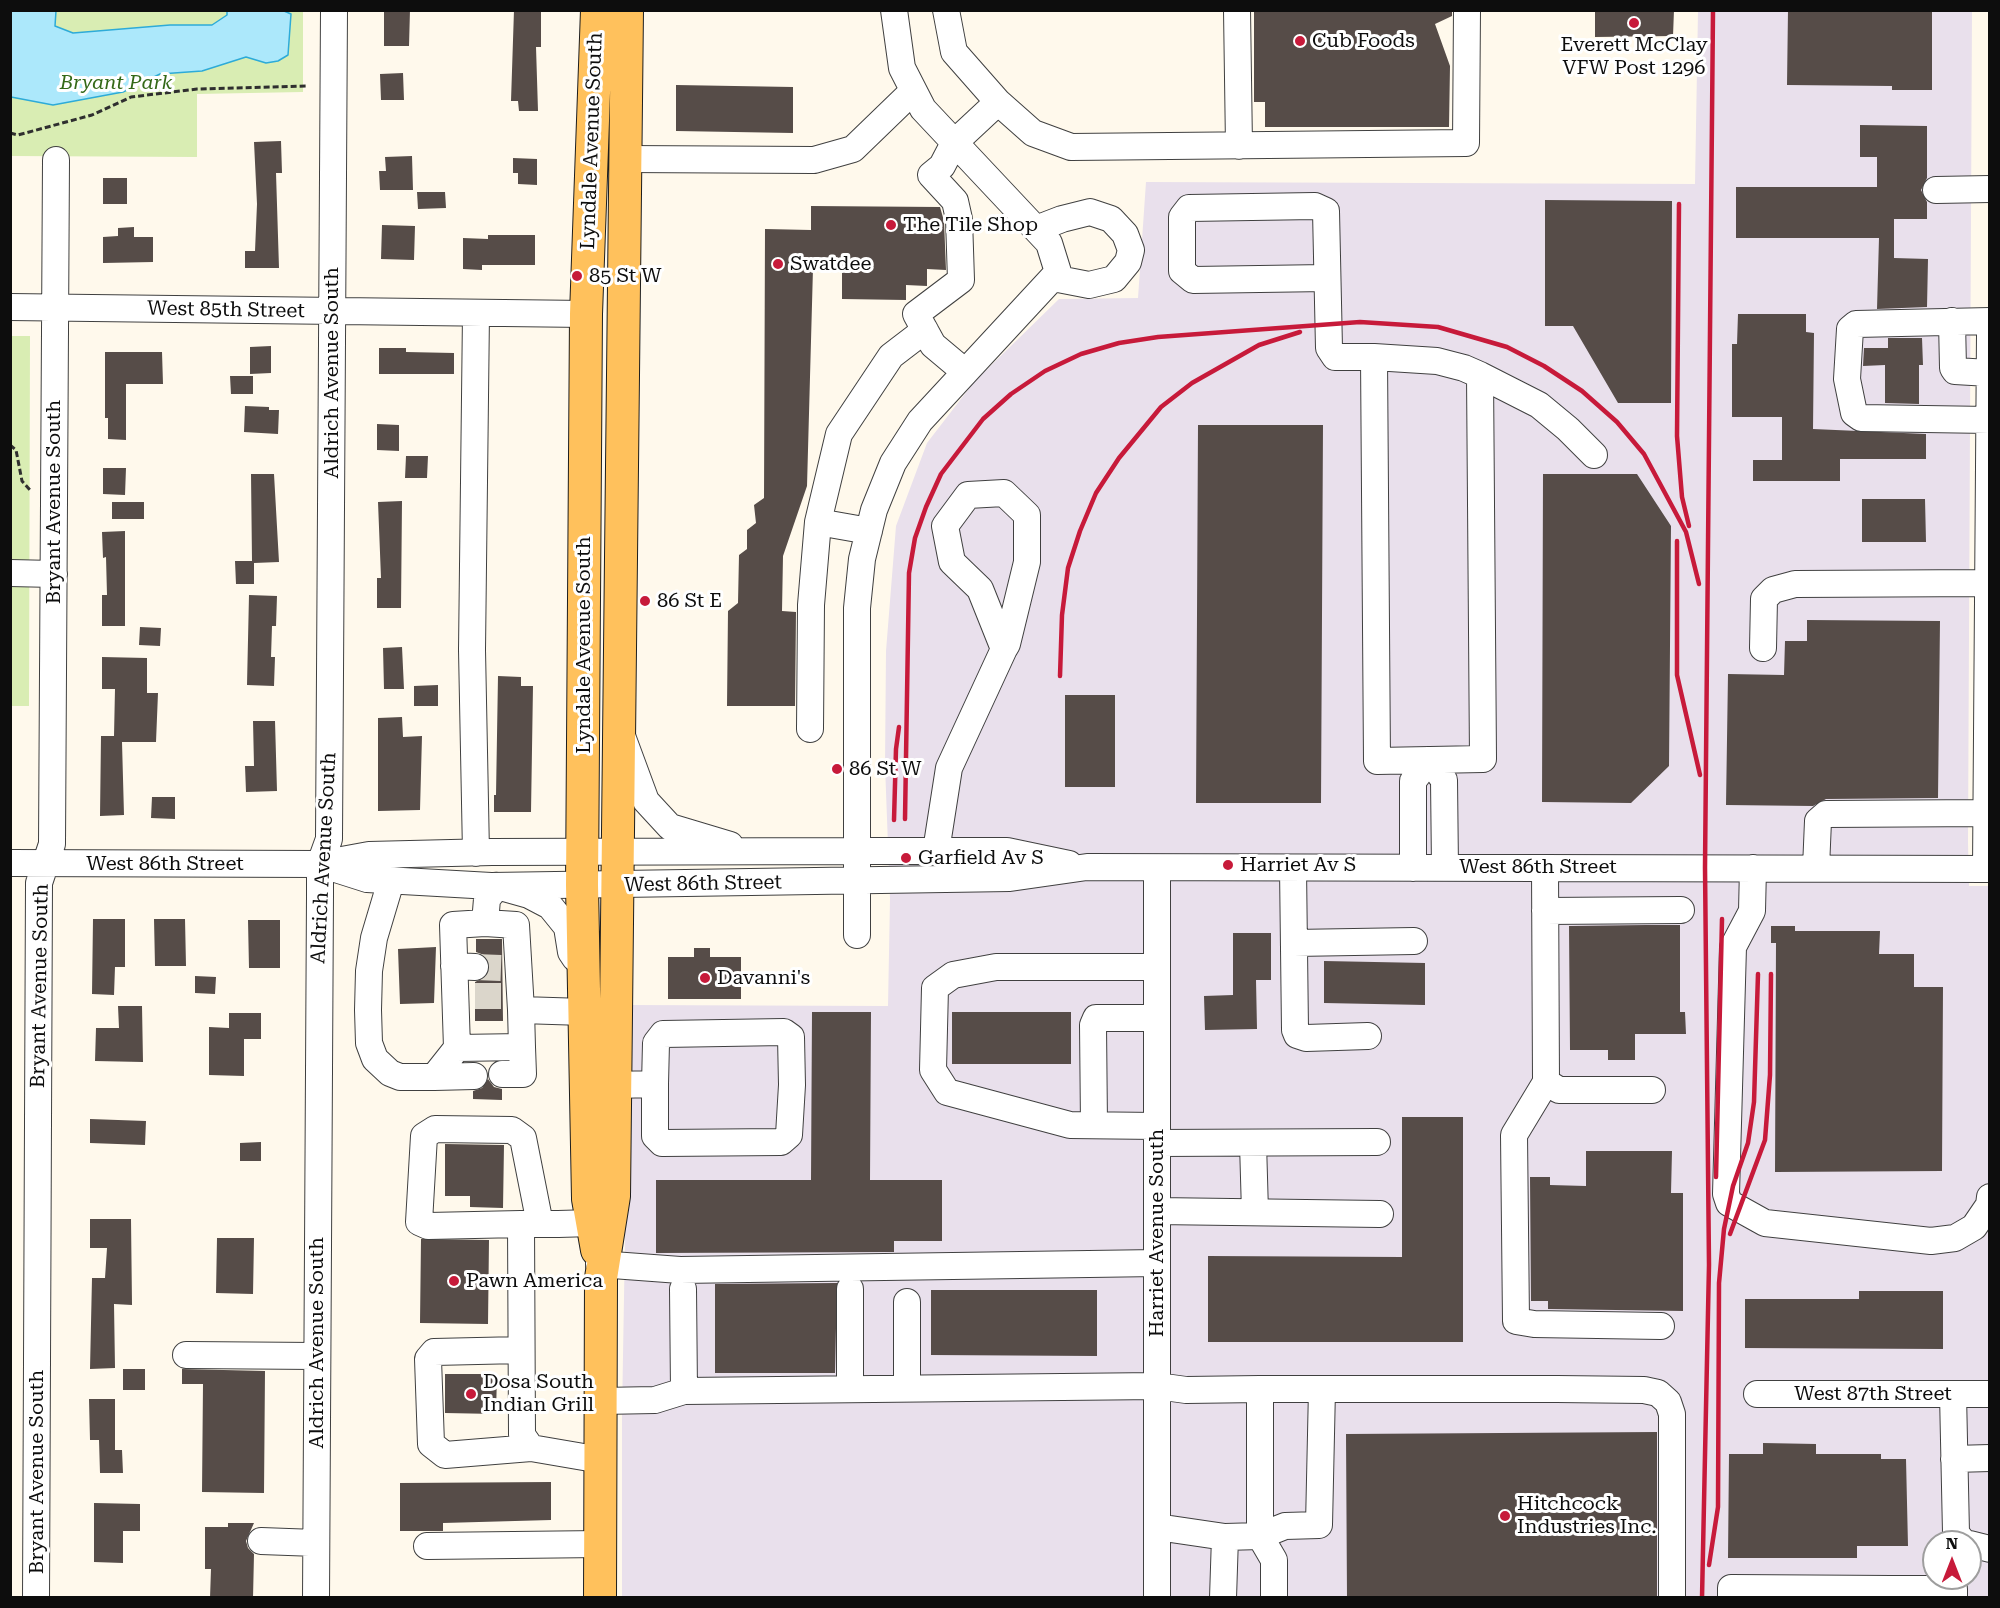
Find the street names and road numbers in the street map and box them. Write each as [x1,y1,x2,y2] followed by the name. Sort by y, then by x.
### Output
[576,32,608,250] street label: Lyndale Avenue South
[320,267,344,479] street label: Aldrich Avenue South
[147,297,305,323] street label: West 85th Street
[42,400,66,604] street label: Bryant Avenue South
[572,536,596,754] street label: Lyndale Avenue South
[306,752,342,964] street label: Aldrich Avenue South
[86,852,244,876] street label: West 86th Street
[1459,855,1617,879] street label: West 86th Street
[624,871,782,897] street label: West 86th Street
[26,884,54,1088] street label: Bryant Avenue South
[1145,1129,1169,1337] street label: Harriet Avenue South
[305,1237,329,1449] street label: Aldrich Avenue South
[25,1370,49,1574] street label: Bryant Avenue South
[1794,1382,1952,1406] street label: West 87th Street

